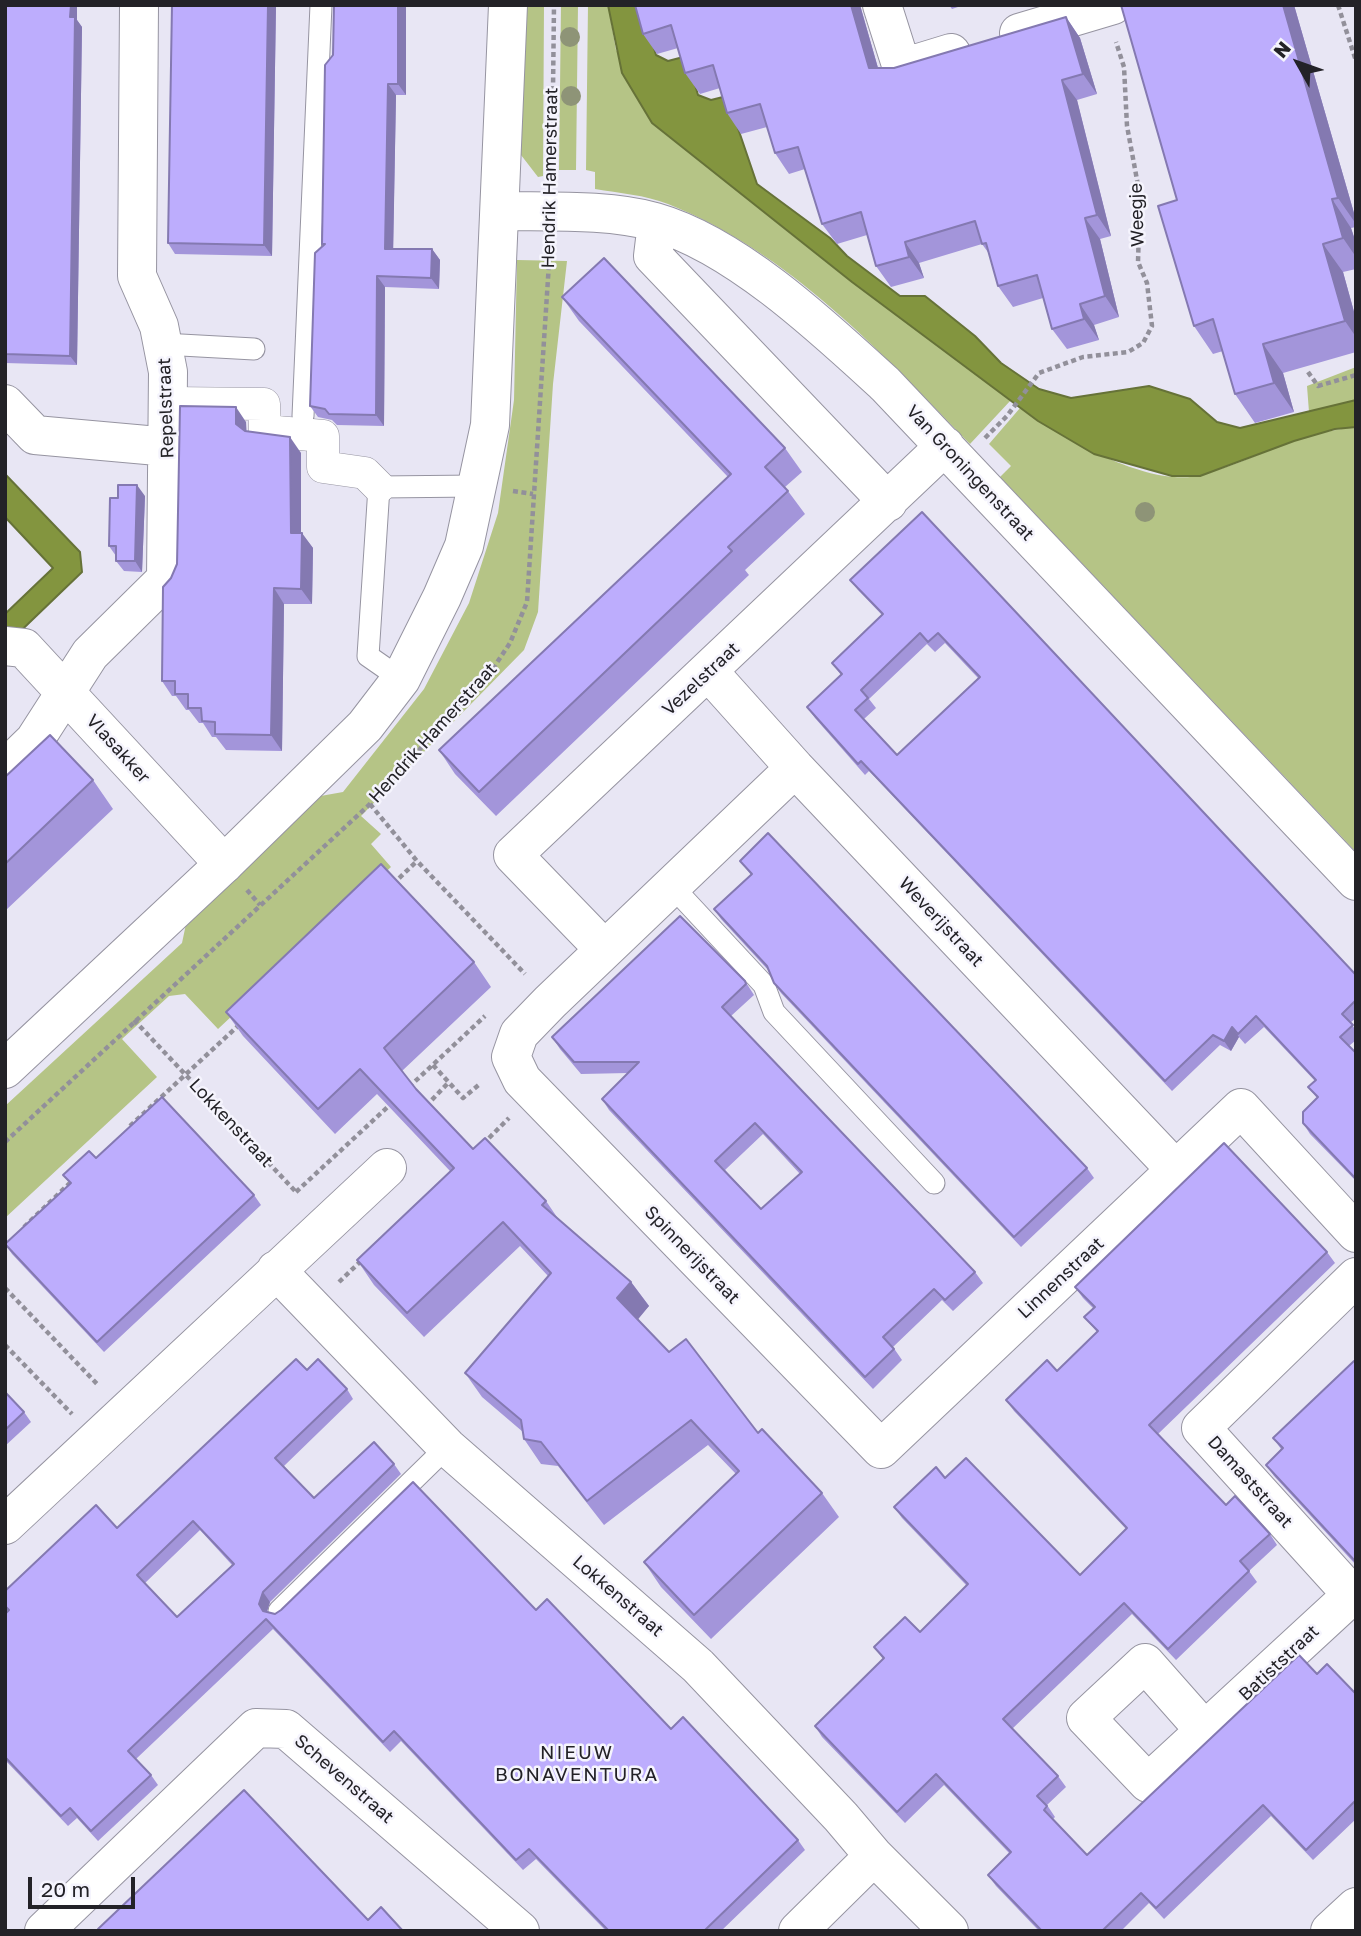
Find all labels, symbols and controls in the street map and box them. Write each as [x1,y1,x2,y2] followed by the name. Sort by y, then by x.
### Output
[1263,28,1333,98] north arrow
[1268,36,1295,62] text: N
[538,87,562,269] street label: Hendrik Hamerstraat
[1125,183,1149,247] street label: Weegje
[153,357,179,459] street label: Repelstraat
[902,401,1038,545] street label: Van Groningenstraat
[658,638,744,720] street label: Vezelstraat
[364,659,502,807] street label: Hendrik Hamerstraat
[81,710,155,788] street label: Vlasakker
[894,873,988,971] street label: Weverijstraat
[184,1074,278,1172] street label: Lokkenstraat
[640,1202,744,1308] street label: Spinnerijstraat
[1014,1233,1108,1323] street label: Linnenstraat
[1203,1431,1297,1533] street label: Damaststraat
[568,1551,668,1641] street label: Lokkenstraat
[1234,1620,1324,1706] street label: Batiststraat
[290,1730,398,1828] street label: Schevenstraat
[496,1742,658,1786] district label: NIEUW BONAVENTURA
[32,1862,138,1906] scale bar
[41,1876,90,1902] text: 20 m

